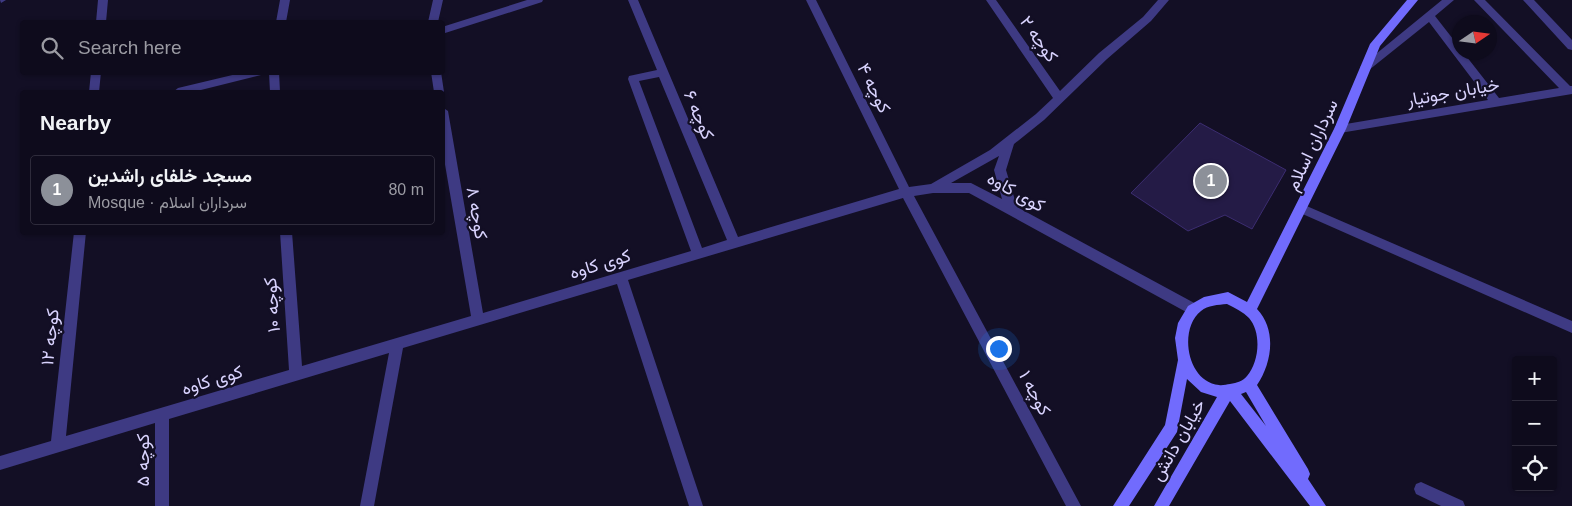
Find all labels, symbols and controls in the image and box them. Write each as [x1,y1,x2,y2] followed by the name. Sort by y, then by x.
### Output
[1014,12,1062,67] street label: کوچه ۲
[1452,15,1497,60] north arrow
[20,20,445,75] search box
[38,34,66,62] icon: search
[78,37,182,58] text: Search here
[852,60,895,117] street label: کوچه ۴
[1404,74,1501,111] street label: خیابان جوتیار
[678,88,718,143] street label: کوچه ۶
[1282,96,1344,195] street label: سرداران اسلام
[40,111,111,134] text: Nearby
[1195,162,1227,200] pin: 1
[88,165,252,186] text: مسجد خلفای راشدین
[983,168,1048,217] street label: کوی کاوه
[53,181,61,198] text: 1
[388,181,424,198] text: 80 m
[461,185,491,241] street label: کوچه ۸
[88,194,247,211] text: Mosque · سرداران اسلام
[567,245,633,284] street label: کوی کاوه
[260,277,286,333] street label: کوچه ۱۰
[37,308,65,367] street label: کوچه ۱۲
[986,336,1012,362] your location
[1512,356,1557,491] map controls
[1512,356,1557,401] button: +
[179,361,245,400] street label: کوی کاوه
[1013,367,1055,420] street label: کوچه ۱
[1147,396,1210,485] street label: خیابان دانش
[1512,401,1557,446] button: −
[133,433,155,487] street label: کوچه ۵
[1512,446,1557,491] button: locate

